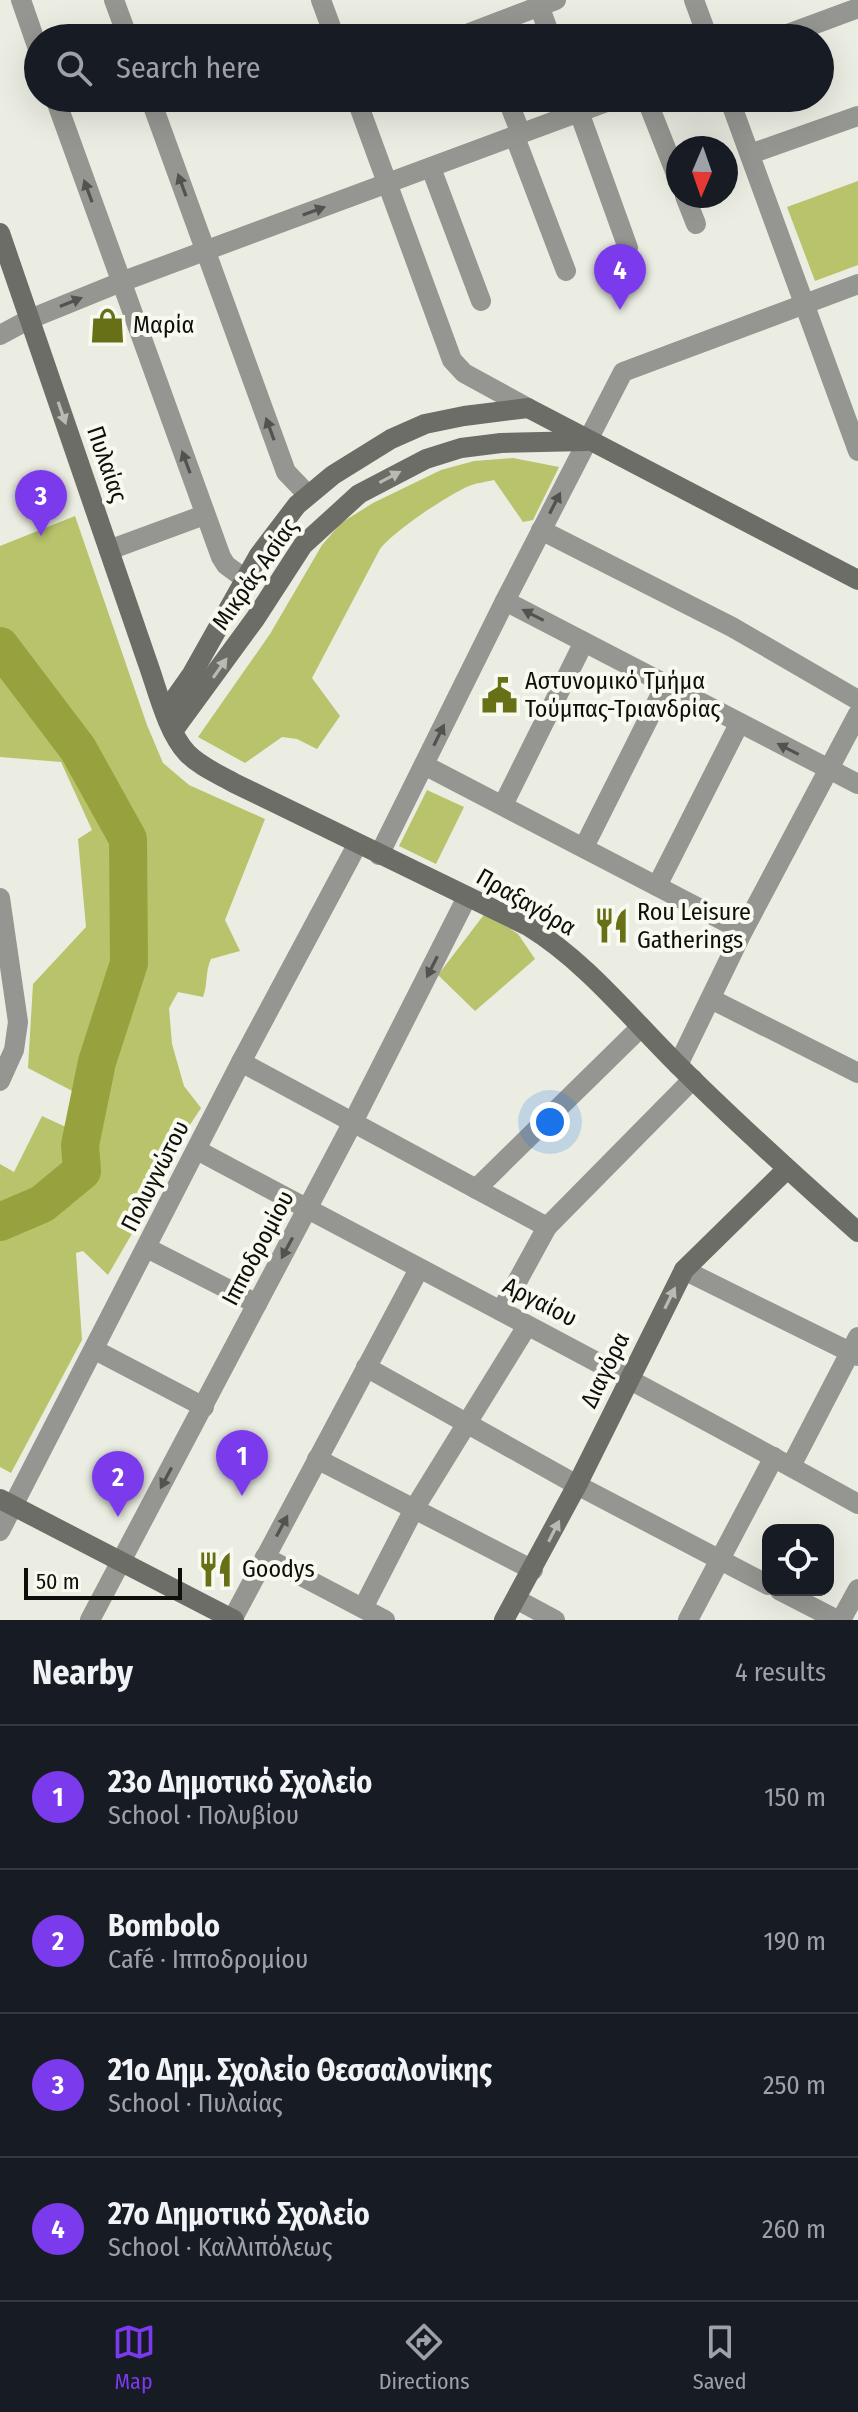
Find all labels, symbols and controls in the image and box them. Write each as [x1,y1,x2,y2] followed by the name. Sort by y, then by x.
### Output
[24,24,834,112] search box
[52,46,96,90] icon: search
[116,50,261,86] text: Search here
[666,136,738,208] north arrow
[175,172,187,196] one-way arrow
[82,179,94,203] one-way arrow
[302,204,326,217] one-way arrow
[594,244,646,310] pin: 4
[59,296,83,309] one-way arrow
[88,306,126,344] shop icon: Μαρία
[133,311,195,339] place label: Μαρία
[56,401,69,425] one-way arrow
[263,417,276,441] one-way arrow
[81,422,133,506] street label: Πυλαίας
[179,450,191,474] one-way arrow
[15,470,67,536] pin: 3
[379,471,401,485] one-way arrow
[549,491,562,514] one-way arrow
[206,513,304,635] street label: Μικράς Ασίας
[522,609,544,623] one-way arrow
[212,658,227,679] one-way arrow
[525,667,720,723] place label: Αστυνομικό Τμήμα Τούμπας-Τριανδρίας
[480,676,518,714] public building icon: Αστυνομικό Τμήμα Τούμπας-Τριανδρίας
[432,723,446,747] one-way arrow
[777,742,800,755] one-way arrow
[471,862,581,942] street label: Πραξαγόρα
[637,898,751,954] place label: Rou Leisure Gatherings
[592,907,630,945] restaurant icon: Rou Leisure Gatherings
[425,955,438,978] one-way arrow
[530,1102,570,1142] your location
[115,1116,195,1236] street label: Πολυγνώτου
[216,1186,300,1310] street label: Ιπποδρομίου
[281,1236,294,1259] one-way arrow
[498,1271,582,1333] street label: Αργαίου
[663,1286,677,1309] one-way arrow
[575,1328,635,1412] street label: Διαγόρα
[216,1430,268,1496] pin: 1
[92,1451,144,1517] pin: 2
[159,1466,172,1489] one-way arrow
[275,1515,288,1538] one-way arrow
[547,1519,560,1542] one-way arrow
[762,1524,834,1596] map controls
[762,1524,834,1596] button: locate
[197,1550,235,1588] restaurant icon: Goodys
[242,1555,315,1583] place label: Goodys
[24,1564,182,1600] scale bar
[36,1568,80,1595] text: 50 m
[32,1652,133,1693] text: Nearby
[735,1657,826,1688] text: 4 results
[108,1764,372,1800] text: 23ο Δημοτικό Σχολείο
[53,1782,64,1813] text: 1
[764,1782,826,1813] text: 150 m
[108,1800,299,1831] text: School · Πολυβίου
[108,1908,220,1944] text: Bombolo
[52,1926,64,1957] text: 2
[764,1926,826,1957] text: 190 m
[108,1944,308,1975] text: Café · Ιπποδρομίου
[108,2052,492,2088] text: 21ο Δημ. Σχολείο Θεσσαλονίκης
[52,2070,64,2101] text: 3
[763,2070,826,2101] text: 250 m
[108,2088,283,2119] text: School · Πυλαίας
[108,2196,370,2232] text: 27ο Δημοτικό Σχολείο
[51,2214,65,2245] text: 4
[762,2214,826,2245] text: 260 m
[108,2232,332,2263] text: School · Καλλιπόλεως
[112,2320,156,2395] tab: Map
[379,2320,470,2395] tab: Directions
[693,2320,746,2395] tab: Saved

